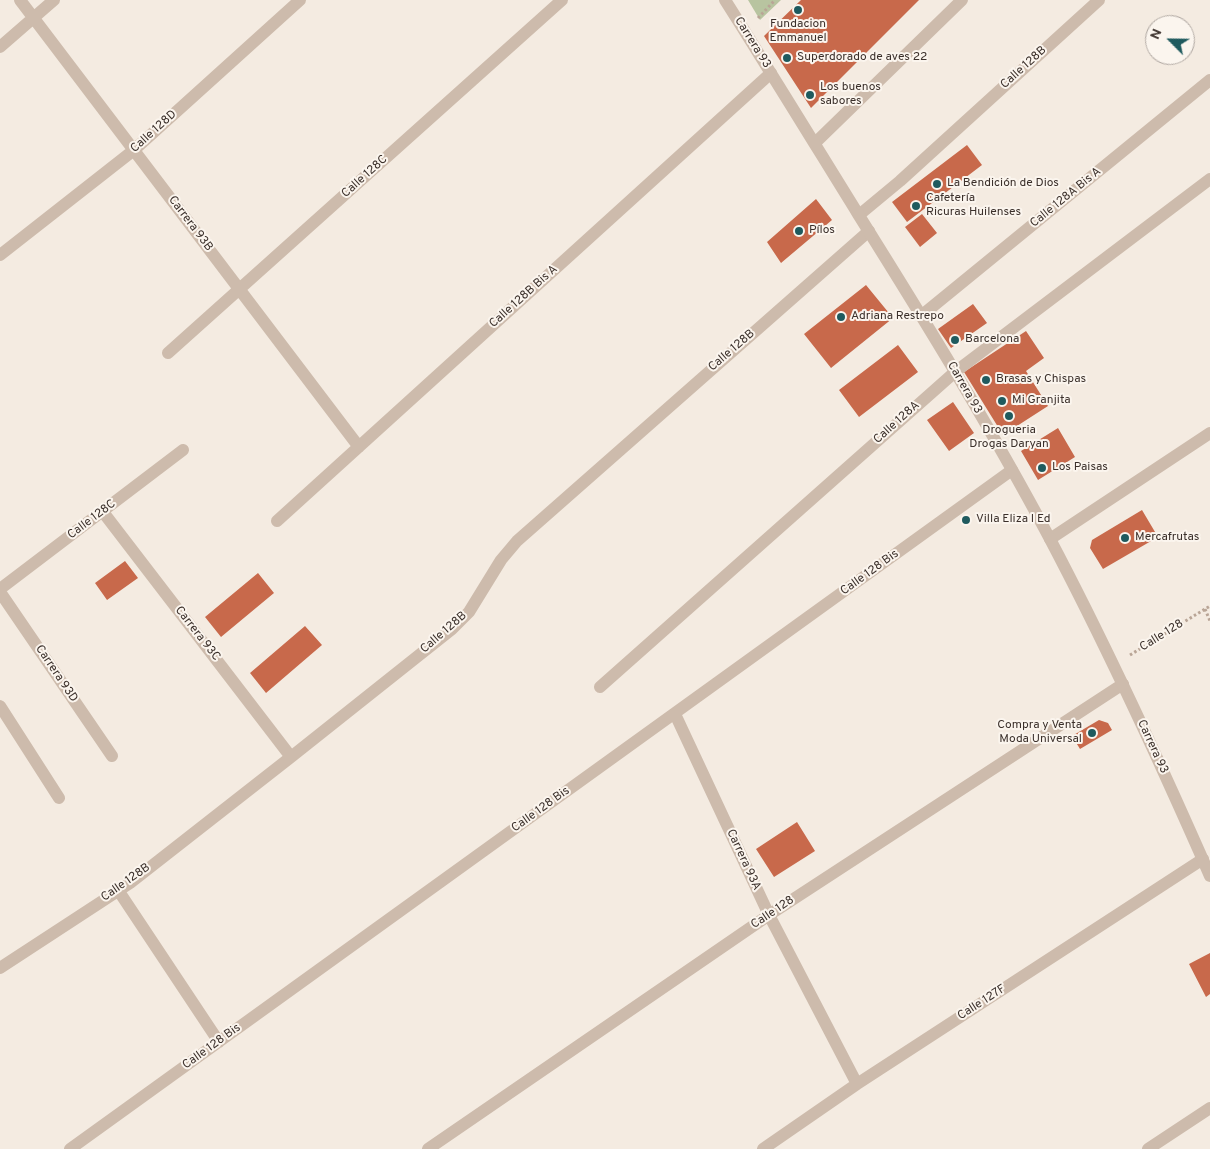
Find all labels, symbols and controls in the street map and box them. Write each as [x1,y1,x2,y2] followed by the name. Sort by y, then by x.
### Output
[792,4,804,16] marker: Fundacion Emmanuel
[731,15,773,71] street label: Carrera 93
[1145,15,1195,65] north arrow
[769,18,827,46] place label: Fundacion Emmanuel
[1147,26,1166,42] text: N
[998,44,1050,92] street label: Calle 128B
[797,51,927,65] place label: Superdorado de aves 22
[781,52,793,64] marker: Superdorado de aves 22
[820,81,881,109] place label: Los buenos sabores
[804,89,816,101] marker: Los buenos sabores
[128,108,180,156] street label: Calle 128D
[339,153,391,201] street label: Calle 128C
[1028,165,1104,231] street label: Calle 128A Bis A
[947,177,1059,191] place label: La Bendición de Dios
[931,178,943,190] marker: La Bendición de Dios
[926,192,1021,220] place label: Cafetería Ricuras Huilenses
[165,193,215,255] street label: Carrera 93B
[910,200,922,212] marker: Cafetería Ricuras Huilenses
[809,224,835,238] place label: Pílos
[793,225,805,237] marker: Pílos
[487,263,561,331] street label: Calle 128B Bis A
[851,310,944,324] place label: Adriana Restrepo
[835,311,847,323] marker: Adriana Restrepo
[706,327,758,375] street label: Calle 128B
[965,333,1019,347] place label: Barcelona
[949,334,961,346] marker: Barcelona
[943,359,985,417] street label: Carrera 93
[996,373,1086,387] place label: Brasas y Chispas
[980,374,992,386] marker: Brasas y Chispas
[1012,394,1071,408] place label: Mi Granjita
[996,395,1008,407] marker: Mi Granjita
[871,399,923,447] street label: Calle 128A
[1003,410,1015,422] marker: Drogueria Drogas Daryan
[969,424,1049,452] place label: Drogueria Drogas Daryan
[1052,461,1108,475] place label: Los Paisas
[1036,462,1048,474] marker: Los Paisas
[65,497,119,543] street label: Calle 128C
[976,513,1051,527] place label: Villa Eliza I Ed
[960,514,972,526] marker: Villa Eliza I Ed
[1135,531,1199,545] place label: Mercafrutas
[1119,532,1131,544] marker: Mercafrutas
[838,547,902,599] street label: Calle 128 Bis
[171,604,223,664] street label: Carrera 93C
[418,609,470,657] street label: Calle 128B
[1137,617,1187,655] street label: Calle 128
[32,643,80,705] street label: Carrera 93D
[1133,718,1171,776] street label: Carrera 93
[997,719,1082,747] place label: Compra y Venta Moda Universal
[1086,727,1098,739] marker: Compra y Venta Moda Universal
[509,784,573,836] street label: Calle 128 Bis
[723,827,763,893] street label: Carrera 93A
[99,861,153,905] street label: Calle 128B
[749,893,797,933] street label: Calle 128
[955,982,1009,1024] street label: Calle 127F
[180,1021,244,1073] street label: Calle 128 Bis

